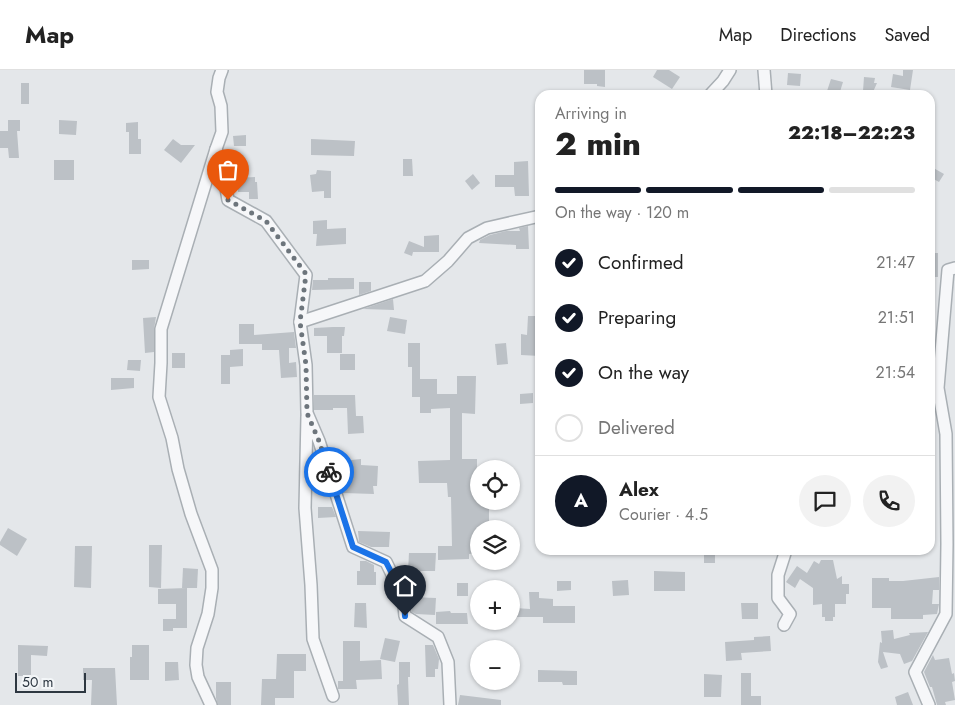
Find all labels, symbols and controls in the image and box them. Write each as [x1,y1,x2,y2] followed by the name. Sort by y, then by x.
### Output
[25,17,74,52] text: Map
[719,22,752,48] text: Map
[780,22,856,48] text: Directions
[884,22,930,48] text: Saved
[555,102,627,125] text: Arriving in
[788,119,915,146] text: 22:18–22:23
[555,121,641,167] text: 2 min
[207,149,249,200] pin
[214,156,242,184] icon: bag
[555,201,689,224] text: On the way · 120 m
[555,249,583,277] icon: check
[598,249,684,276] text: Confirmed
[876,251,915,274] text: 21:47
[555,304,583,332] icon: check
[598,304,676,331] text: Preparing
[878,306,915,329] text: 21:51
[555,359,583,387] icon: check
[598,359,689,386] text: On the way
[876,361,915,384] text: 21:54
[598,414,675,441] text: Delivered
[304,447,354,497] courier
[315,458,343,486] icon: bike
[470,460,520,690] map controls
[470,460,520,510] button: locate
[799,475,851,527] button: chat
[863,475,915,527] button: phone
[619,476,659,503] text: Alex
[574,487,588,514] text: A
[619,503,708,526] text: Courier · 4.5
[470,520,520,570] button: layers
[384,565,426,616] pin
[391,572,419,600] icon: home
[470,580,520,630] button: +
[470,640,520,690] button: −
[15,670,86,693] scale bar
[22,672,53,692] text: 50 m

